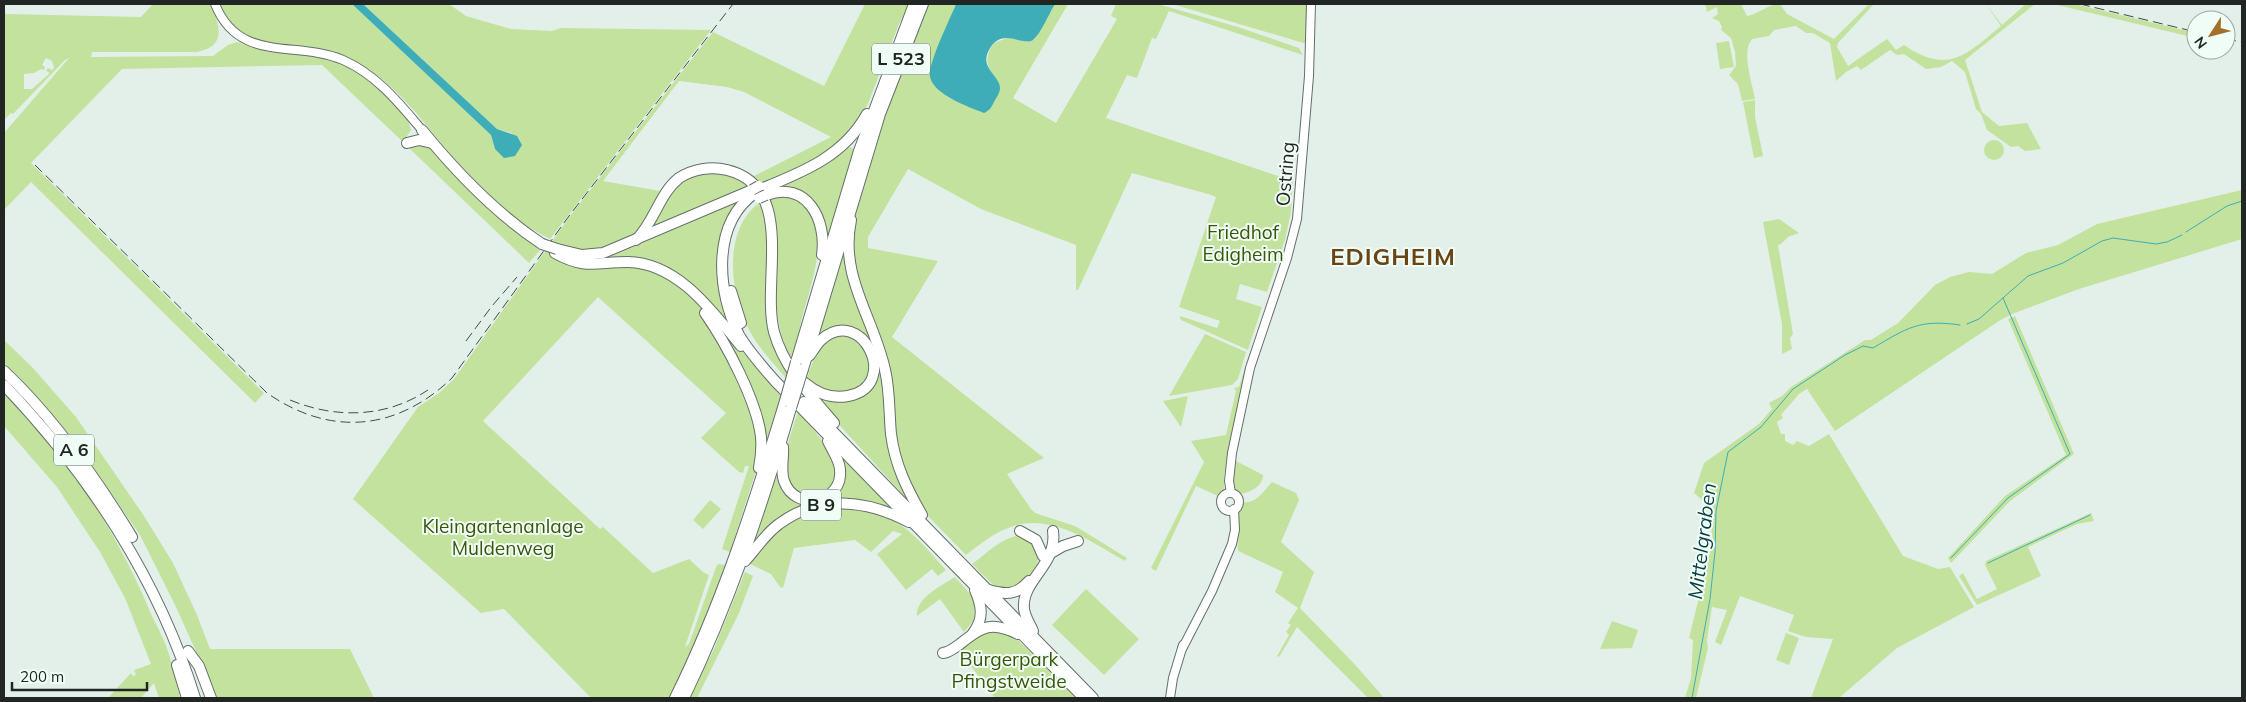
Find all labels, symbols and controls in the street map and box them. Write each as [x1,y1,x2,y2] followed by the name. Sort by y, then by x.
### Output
[2186,10,2236,60] north arrow
[2190,33,2211,52] text: N
[872,44,930,74] road number: L 523
[1270,141,1300,207] street label: Ostring
[1202,220,1284,266] park label: Friedhof Edigheim
[1330,241,1456,271] district label: EDIGHEIM
[54,434,94,466] road number: A 6
[1682,481,1721,601] water label: Mittelgraben
[801,490,841,520] road number: B 9
[422,514,584,560] park label: Kleingartenanlage Muldenweg
[952,647,1066,693] park label: Bürgerpark Pfingstweide
[12,660,148,692] scale bar
[20,667,64,686] text: 200 m

